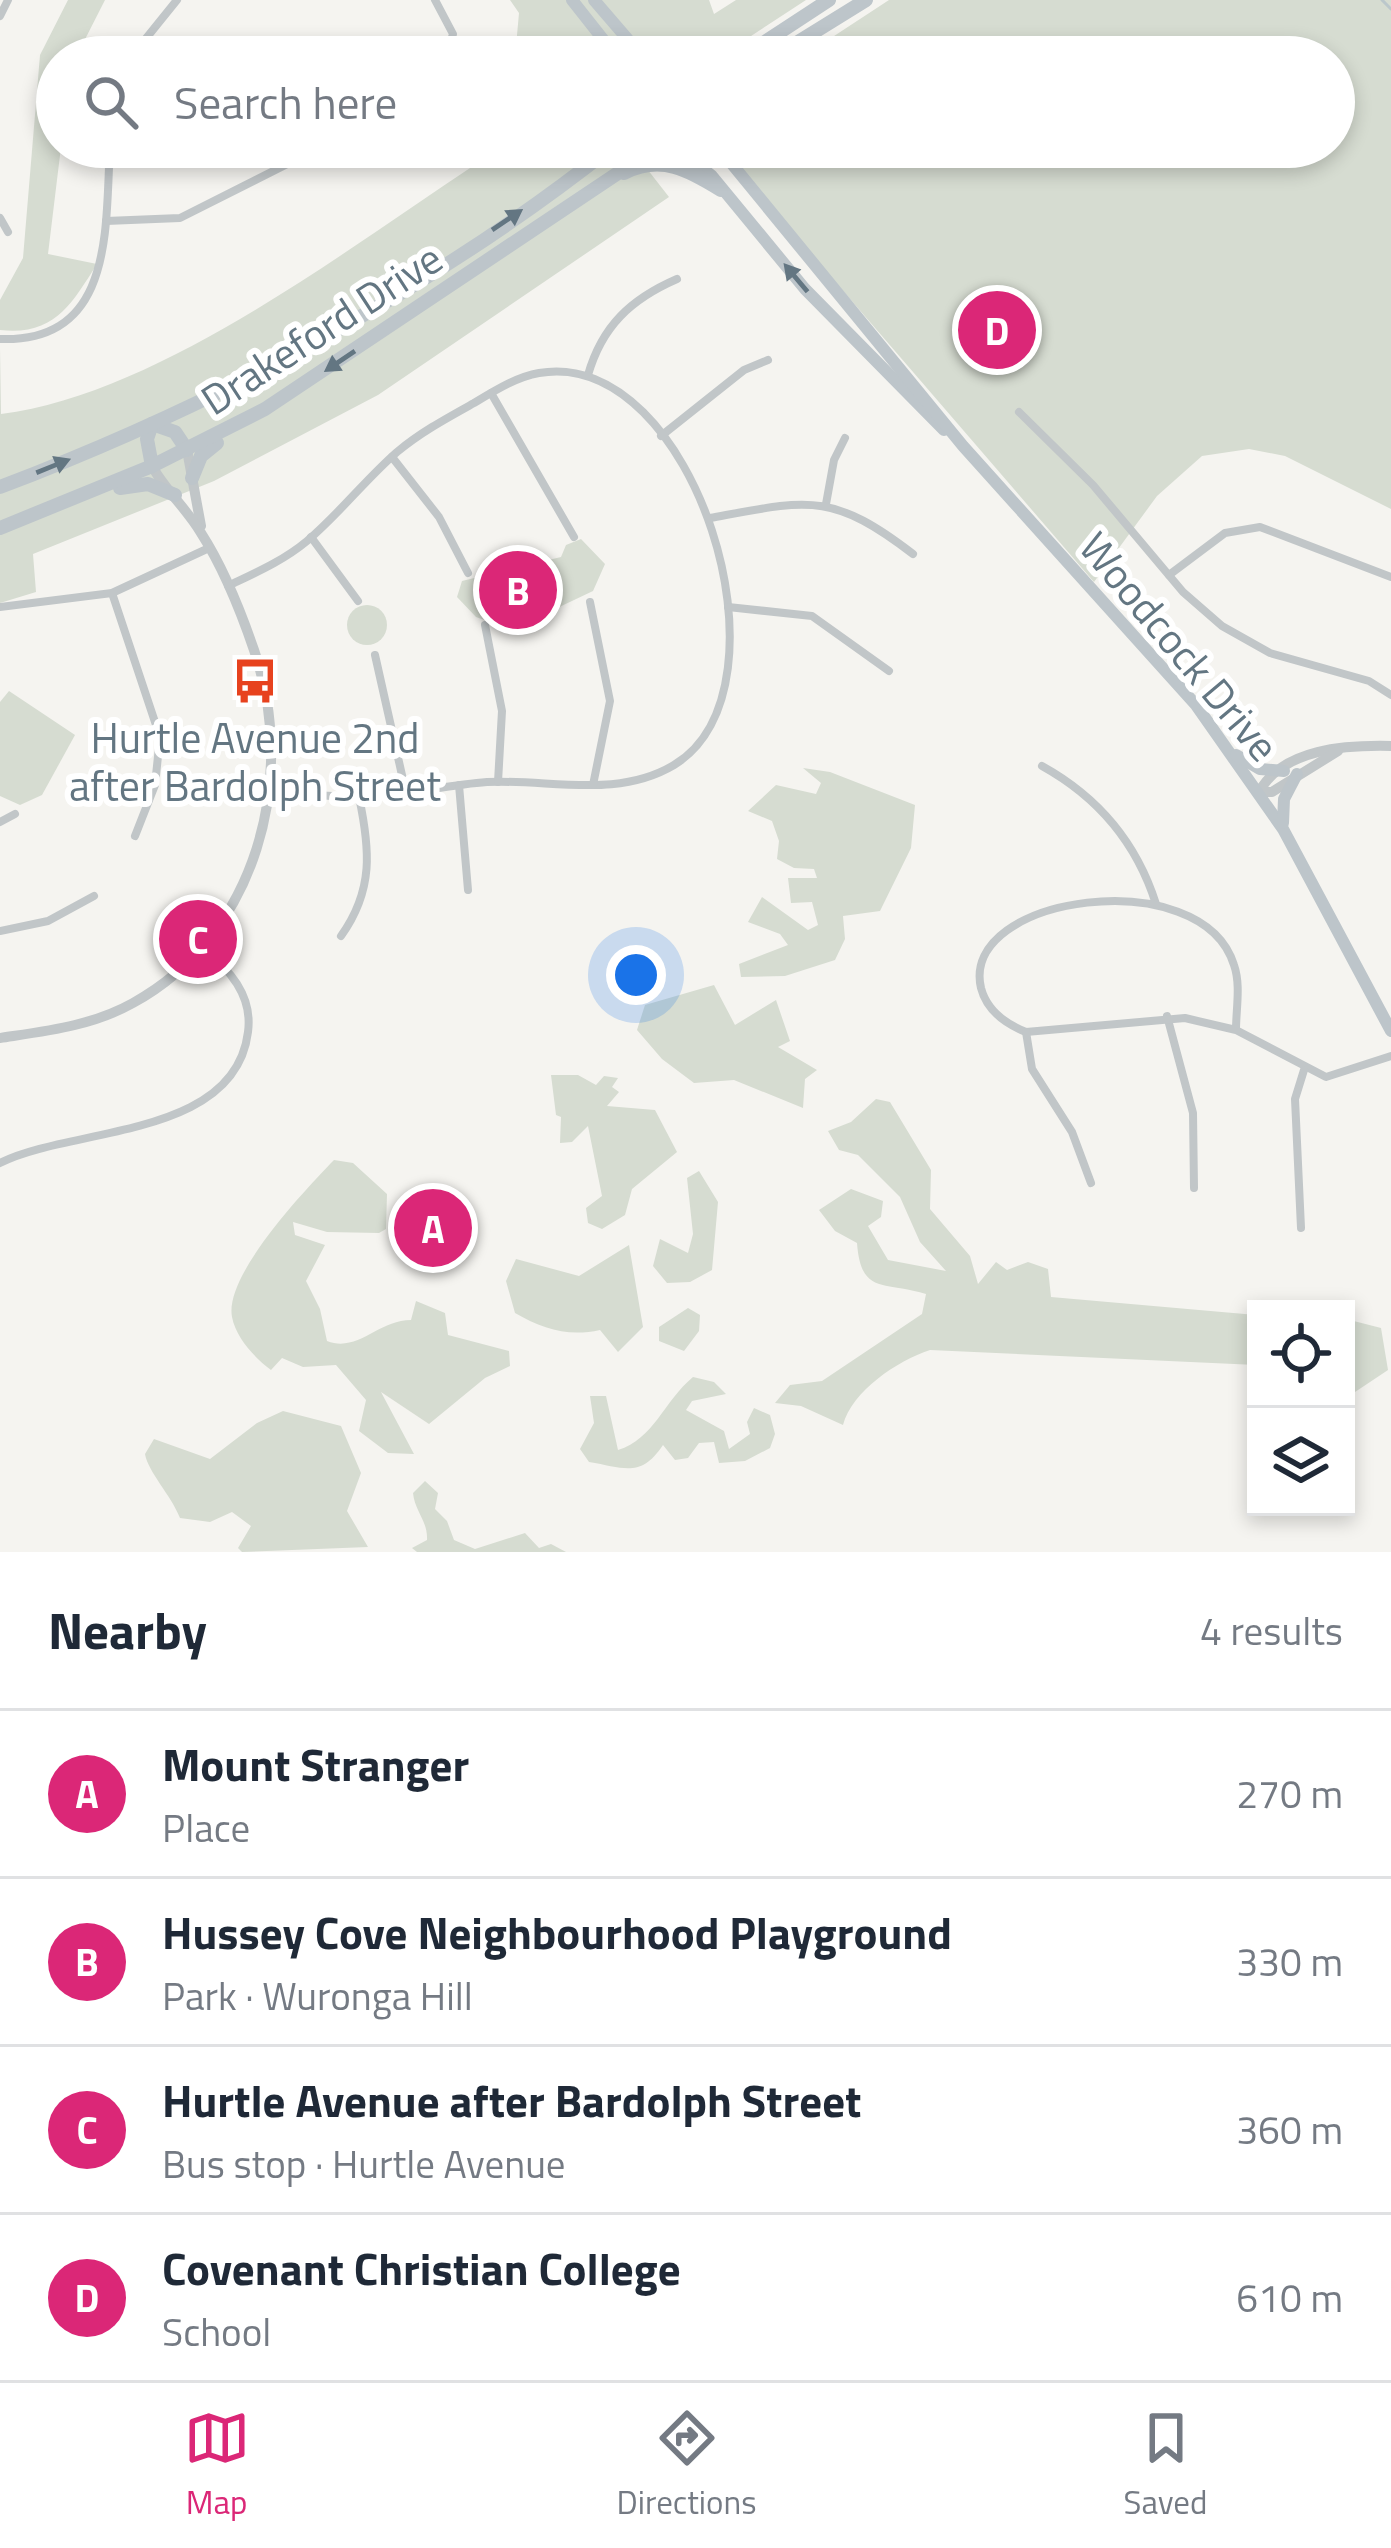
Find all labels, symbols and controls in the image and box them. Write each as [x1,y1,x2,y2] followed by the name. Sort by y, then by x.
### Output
[36,36,1355,168] search box
[174,68,397,136] text: Search here
[78,69,144,135] icon: search
[491,209,524,231] one-way arrow
[188,226,454,430] street label: Drakeford Drive
[783,263,809,293] one-way arrow
[958,285,1036,375] pin: D
[324,349,357,372] one-way arrow
[35,456,70,476] one-way arrow
[1065,517,1295,775] street label: Woodcock Drive
[479,545,557,635] pin: B
[230,656,280,706] bus stop icon: Hurtle Avenue 2nd after Bardolph Street
[69,705,441,817] place label: Hurtle Avenue 2nd after Bardolph Street
[159,894,237,984] pin: C
[606,945,666,1005] your location
[394,1183,472,1273] pin: A
[1247,1300,1355,1516] map controls
[1247,1300,1355,1408] button: locate
[1247,1408,1355,1516] button: layers
[48,1591,207,1669] text: Nearby
[1200,1601,1343,1660] text: 4 results
[162,1730,469,1798] text: Mount Stranger
[75,1764,99,1823] text: A
[1236,1764,1343,1823] text: 270 m
[162,1798,250,1857] text: Place
[162,1898,952,1966] text: Hussey Cove Neighbourhood Playground
[75,1932,99,1991] text: B
[1236,1932,1343,1991] text: 330 m
[162,1966,473,2025] text: Park · Wuronga Hill
[162,2066,861,2134] text: Hurtle Avenue after Bardolph Street
[76,2100,98,2159] text: C
[1236,2100,1343,2159] text: 360 m
[162,2134,566,2193] text: Bus stop · Hurtle Avenue
[162,2234,681,2302] text: Covenant Christian College
[75,2268,99,2327] text: D
[1236,2268,1343,2327] text: 610 m
[162,2302,271,2361] text: School
[184,2405,250,2527] tab: Map
[617,2405,757,2527] tab: Directions
[1124,2405,1207,2527] tab: Saved

